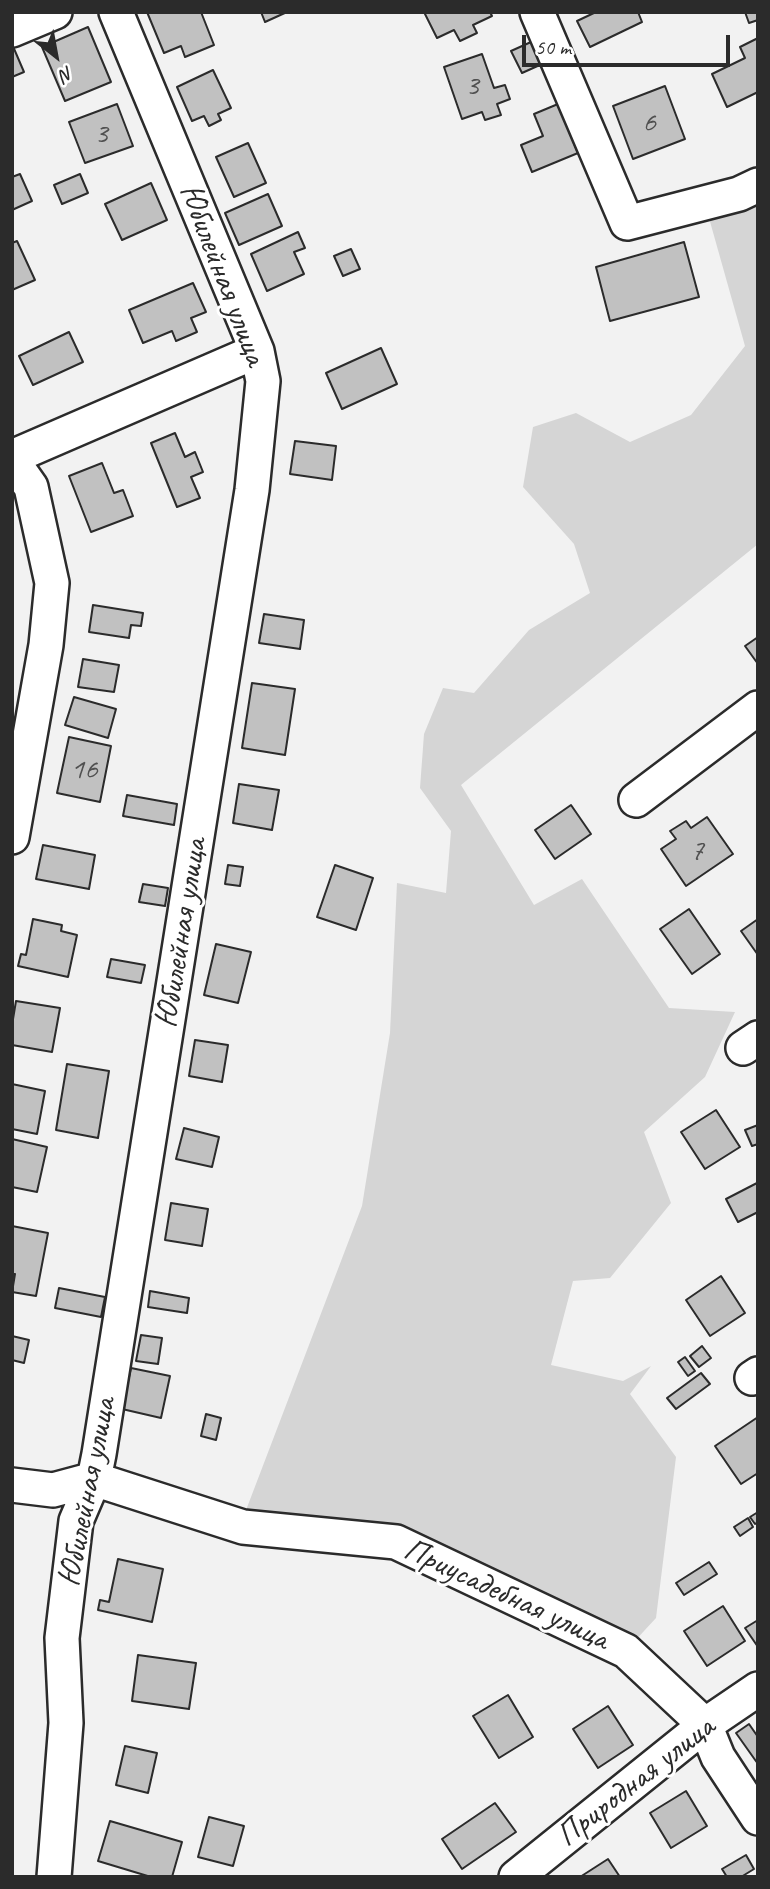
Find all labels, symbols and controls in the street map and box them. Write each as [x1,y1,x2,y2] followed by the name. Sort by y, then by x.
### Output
[21,21,91,91] north arrow
[525,21,733,65] scale bar
[535,34,571,60] text: 50 m
[56,61,78,87] text: N
[465,68,479,104] house number: 3
[642,105,656,141] house number: 6
[94,116,108,152] house number: 3
[169,179,275,371] street label: Юбилейная улица
[71,752,97,788] house number: 16
[690,833,704,869] house number: 7
[148,836,216,1030] street label: Юбилейная улица
[50,1394,126,1590] street label: Юбилейная улица
[397,1530,615,1660] street label: Приусадебная улица
[549,1708,723,1856] street label: Природная улица

